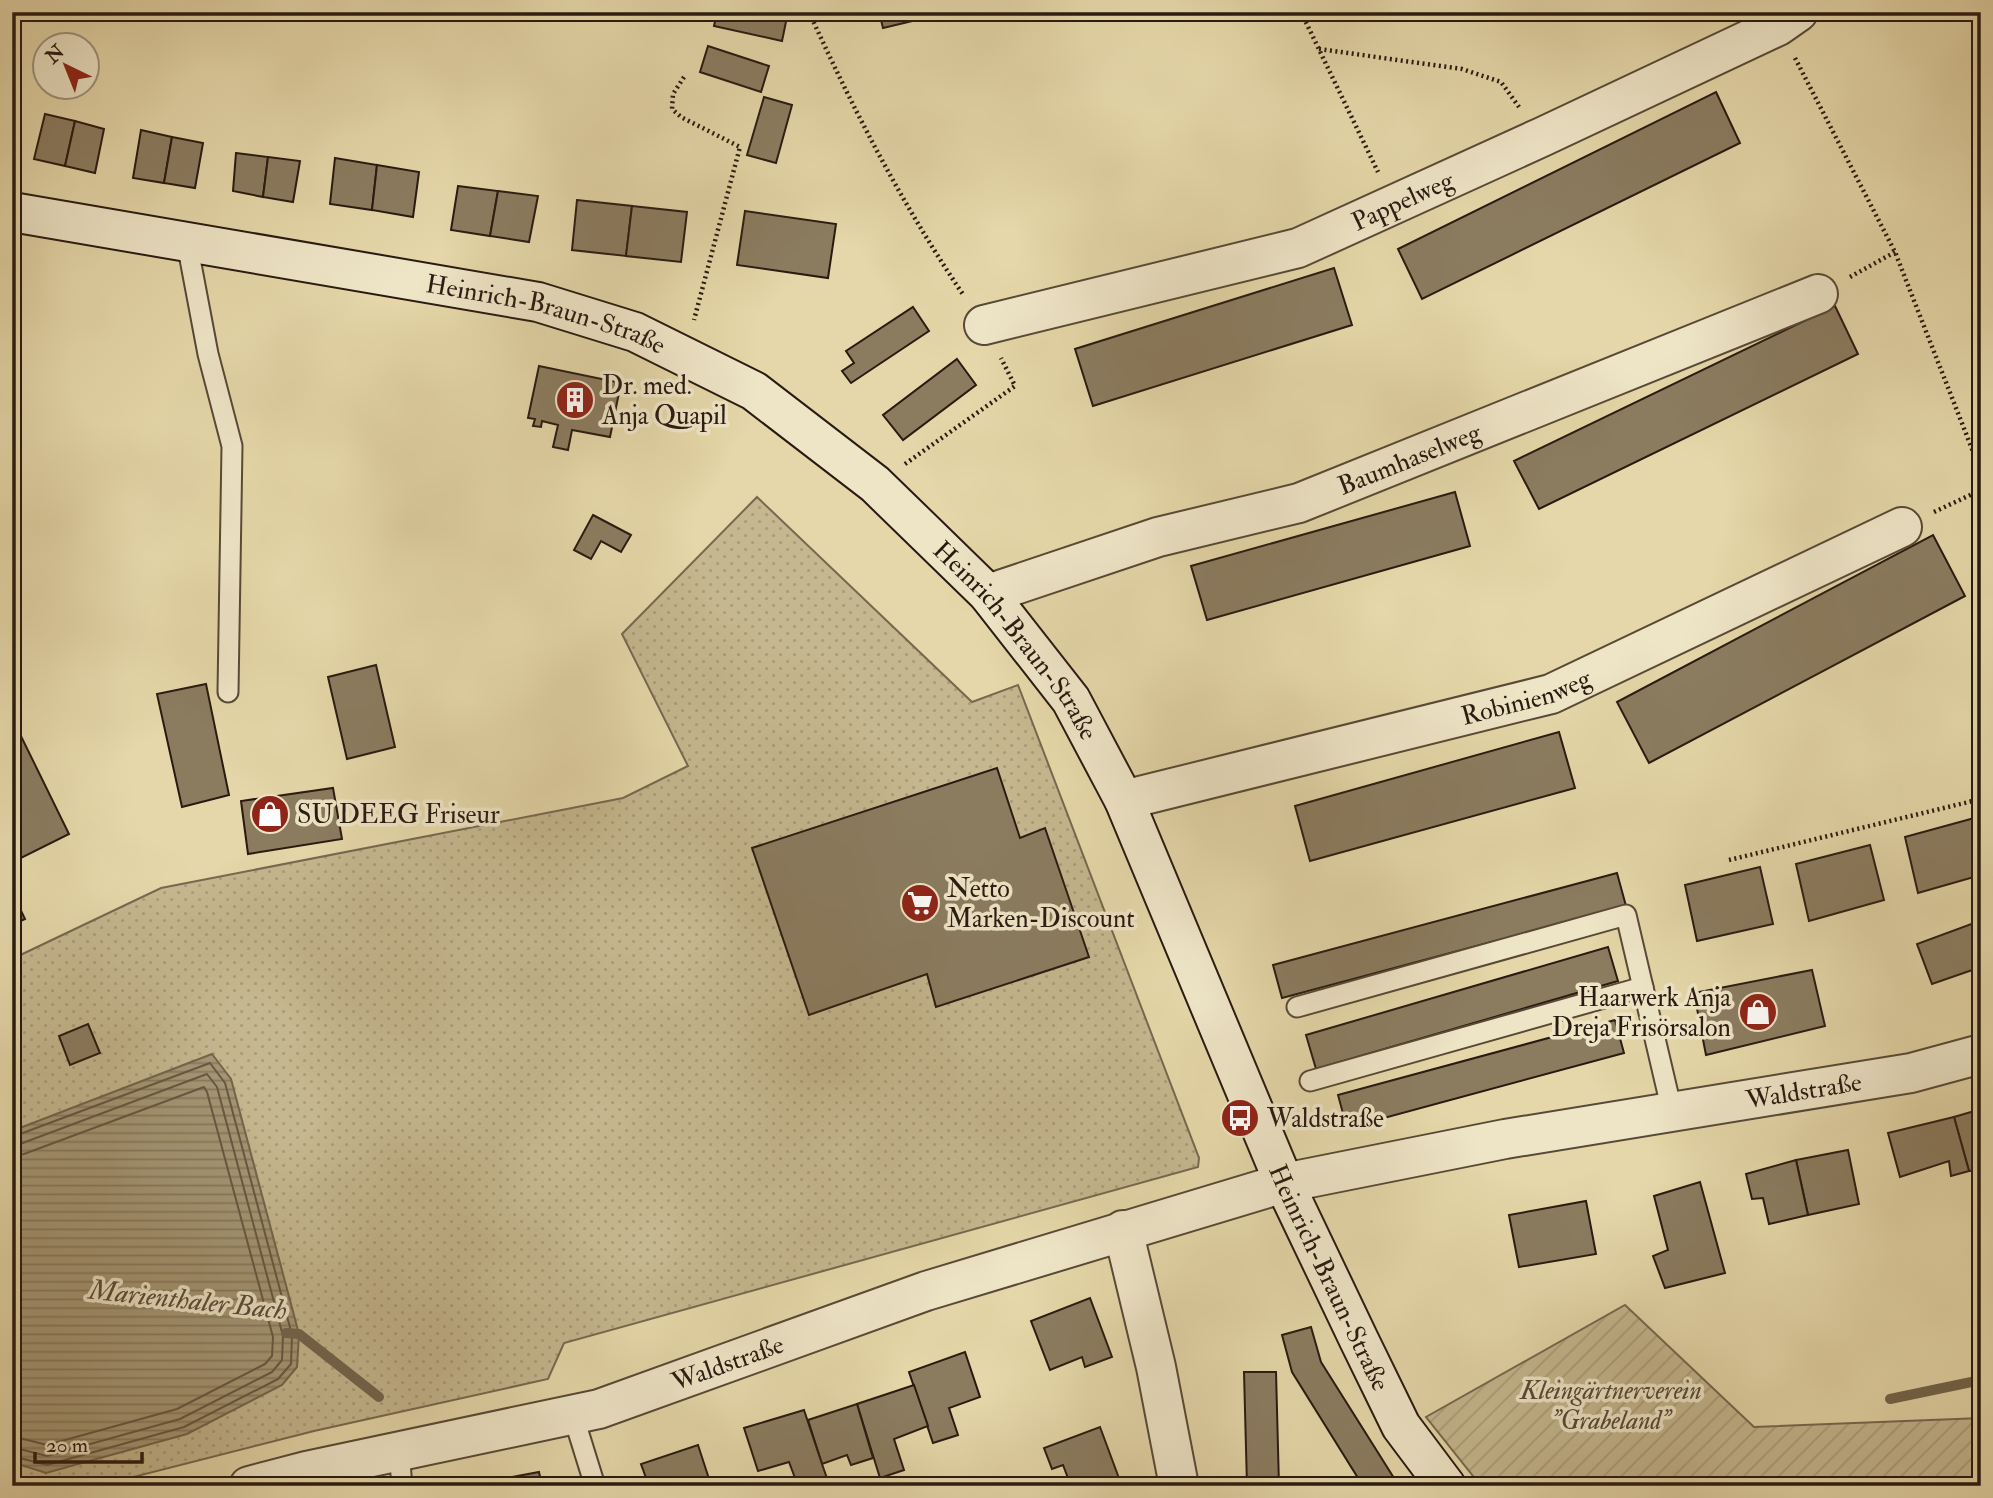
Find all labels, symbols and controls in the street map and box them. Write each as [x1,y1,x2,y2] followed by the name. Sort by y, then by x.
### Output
[32,32,102,102] north arrow
[40,39,70,70] text: N
[1347,164,1460,238] street label: Pappelweg
[423,268,671,362] street label: Heinrich-Braun-Straße
[601,370,727,433] place label: Dr. med. Anja Quapil
[554,379,596,421] building icon: Dr. med. Anja Quapil
[1333,416,1487,503] street label: Baumhaselweg
[926,534,1104,746] street label: Heinrich-Braun-Straße
[1458,662,1597,733] street label: Robinienweg
[249,793,291,835] shop icon: SU DEEG Friseur
[297,799,500,831] place label: SU DEEG Friseur
[947,873,1135,935] place label: Netto Marken-Discount
[899,882,941,924] supermarket icon: Netto Marken-Discount
[1552,982,1731,1044] place label: Haarwerk Anja Dreja Frisörsalon
[1737,991,1779,1033] shop icon: Haarwerk Anja Dreja Frisörsalon
[1743,1066,1864,1117] street label: Waldstraße
[1219,1097,1261,1139] bus stop icon: Waldstraße
[1266,1103,1384,1135] place label: Waldstraße
[1261,1160,1396,1396] street label: Heinrich-Braun-Straße
[85,1272,289,1328] water label: Marienthaler Bach
[666,1329,788,1399] street label: Waldstraße
[1518,1375,1702,1437] park label: Kleingärtnerverein "Grabeland"
[35,1421,142,1465] scale bar
[46,1432,88,1459] text: 20 m

